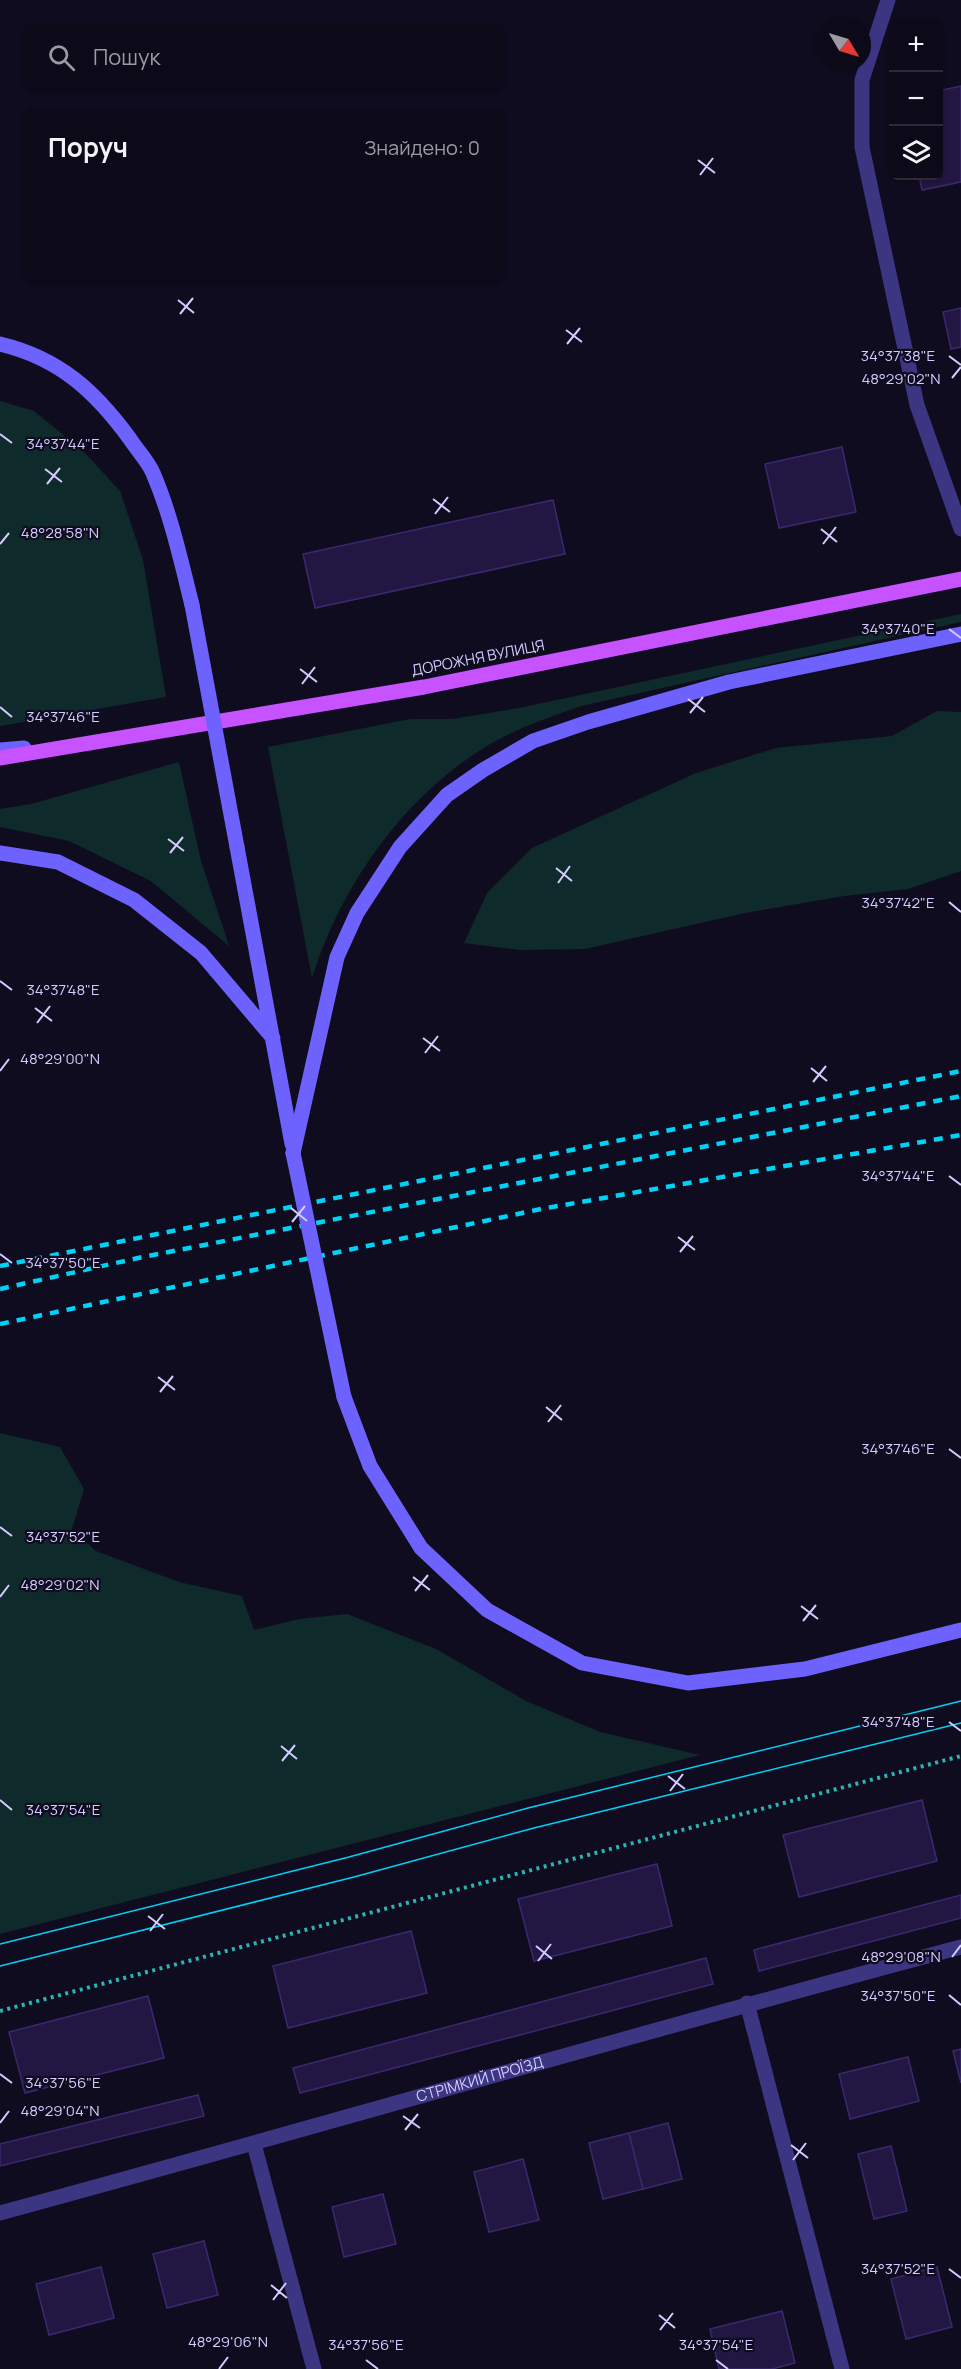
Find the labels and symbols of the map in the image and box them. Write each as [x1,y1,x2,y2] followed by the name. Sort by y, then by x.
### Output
[817,18,871,72] north arrow
[861,345,935,366] text: 34°37'38"E
[861,368,941,389] text: 48°29'02"N
[27,433,99,454] text: 34°37'44"E
[21,522,99,543] text: 48°28'58"N
[861,618,935,639] text: 34°37'40"E
[410,634,546,681] street label: ДОРОЖНЯ ВУЛИЦЯ
[26,706,100,727] text: 34°37'46"E
[862,892,934,913] text: 34°37'42"E
[26,979,100,1000] text: 34°37'48"E
[20,1048,100,1069] text: 48°29'00"N
[862,1165,934,1186] text: 34°37'44"E
[25,1252,101,1273] text: 34°37'50"E
[861,1438,935,1459] text: 34°37'46"E
[26,1526,100,1547] text: 34°37'52"E
[20,1574,100,1595] text: 48°29'02"N
[861,1711,935,1732] text: 34°37'48"E
[26,1799,100,1820] text: 34°37'54"E
[861,1946,941,1967] text: 48°29'08"N
[860,1985,936,2006] text: 34°37'50"E
[414,2051,546,2107] street label: СТРІМКИЙ ПРОЇЗД
[25,2072,101,2093] text: 34°37'56"E
[20,2100,100,2121] text: 48°29'04"N
[861,2258,935,2279] text: 34°37'52"E
[188,2331,268,2352] text: 48°29'06"N
[328,2334,404,2355] text: 34°37'56"E
[679,2334,753,2355] text: 34°37'54"E

